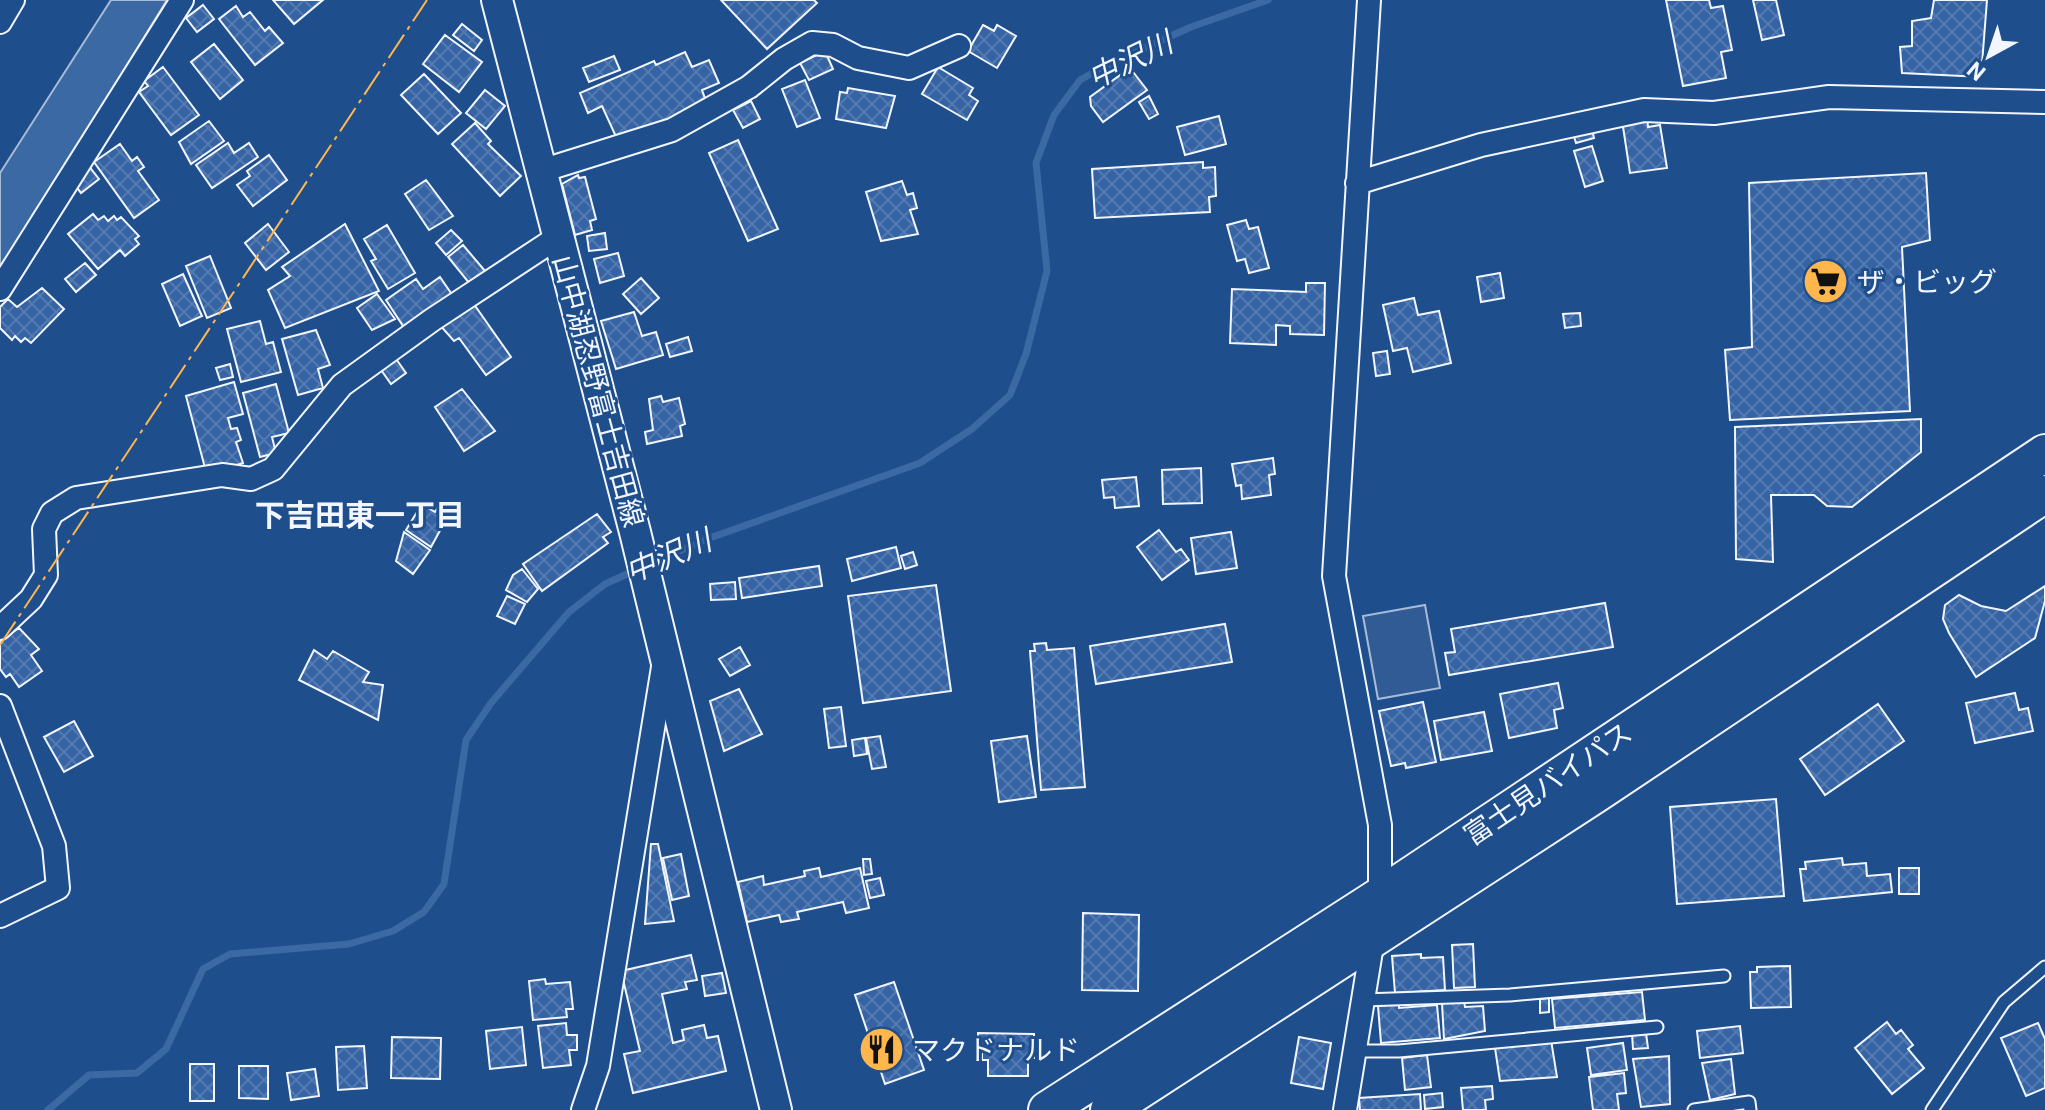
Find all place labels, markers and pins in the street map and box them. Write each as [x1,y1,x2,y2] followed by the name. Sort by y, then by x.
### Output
[1802,258,1850,306] supermarket icon: ザ・ビッグ
[1857,266,1997,299] place label: ザ・ビッグ
[857,1026,905,1074] restaurant icon: マクドナルド
[912,1034,1080,1067] place label: マクドナルド

